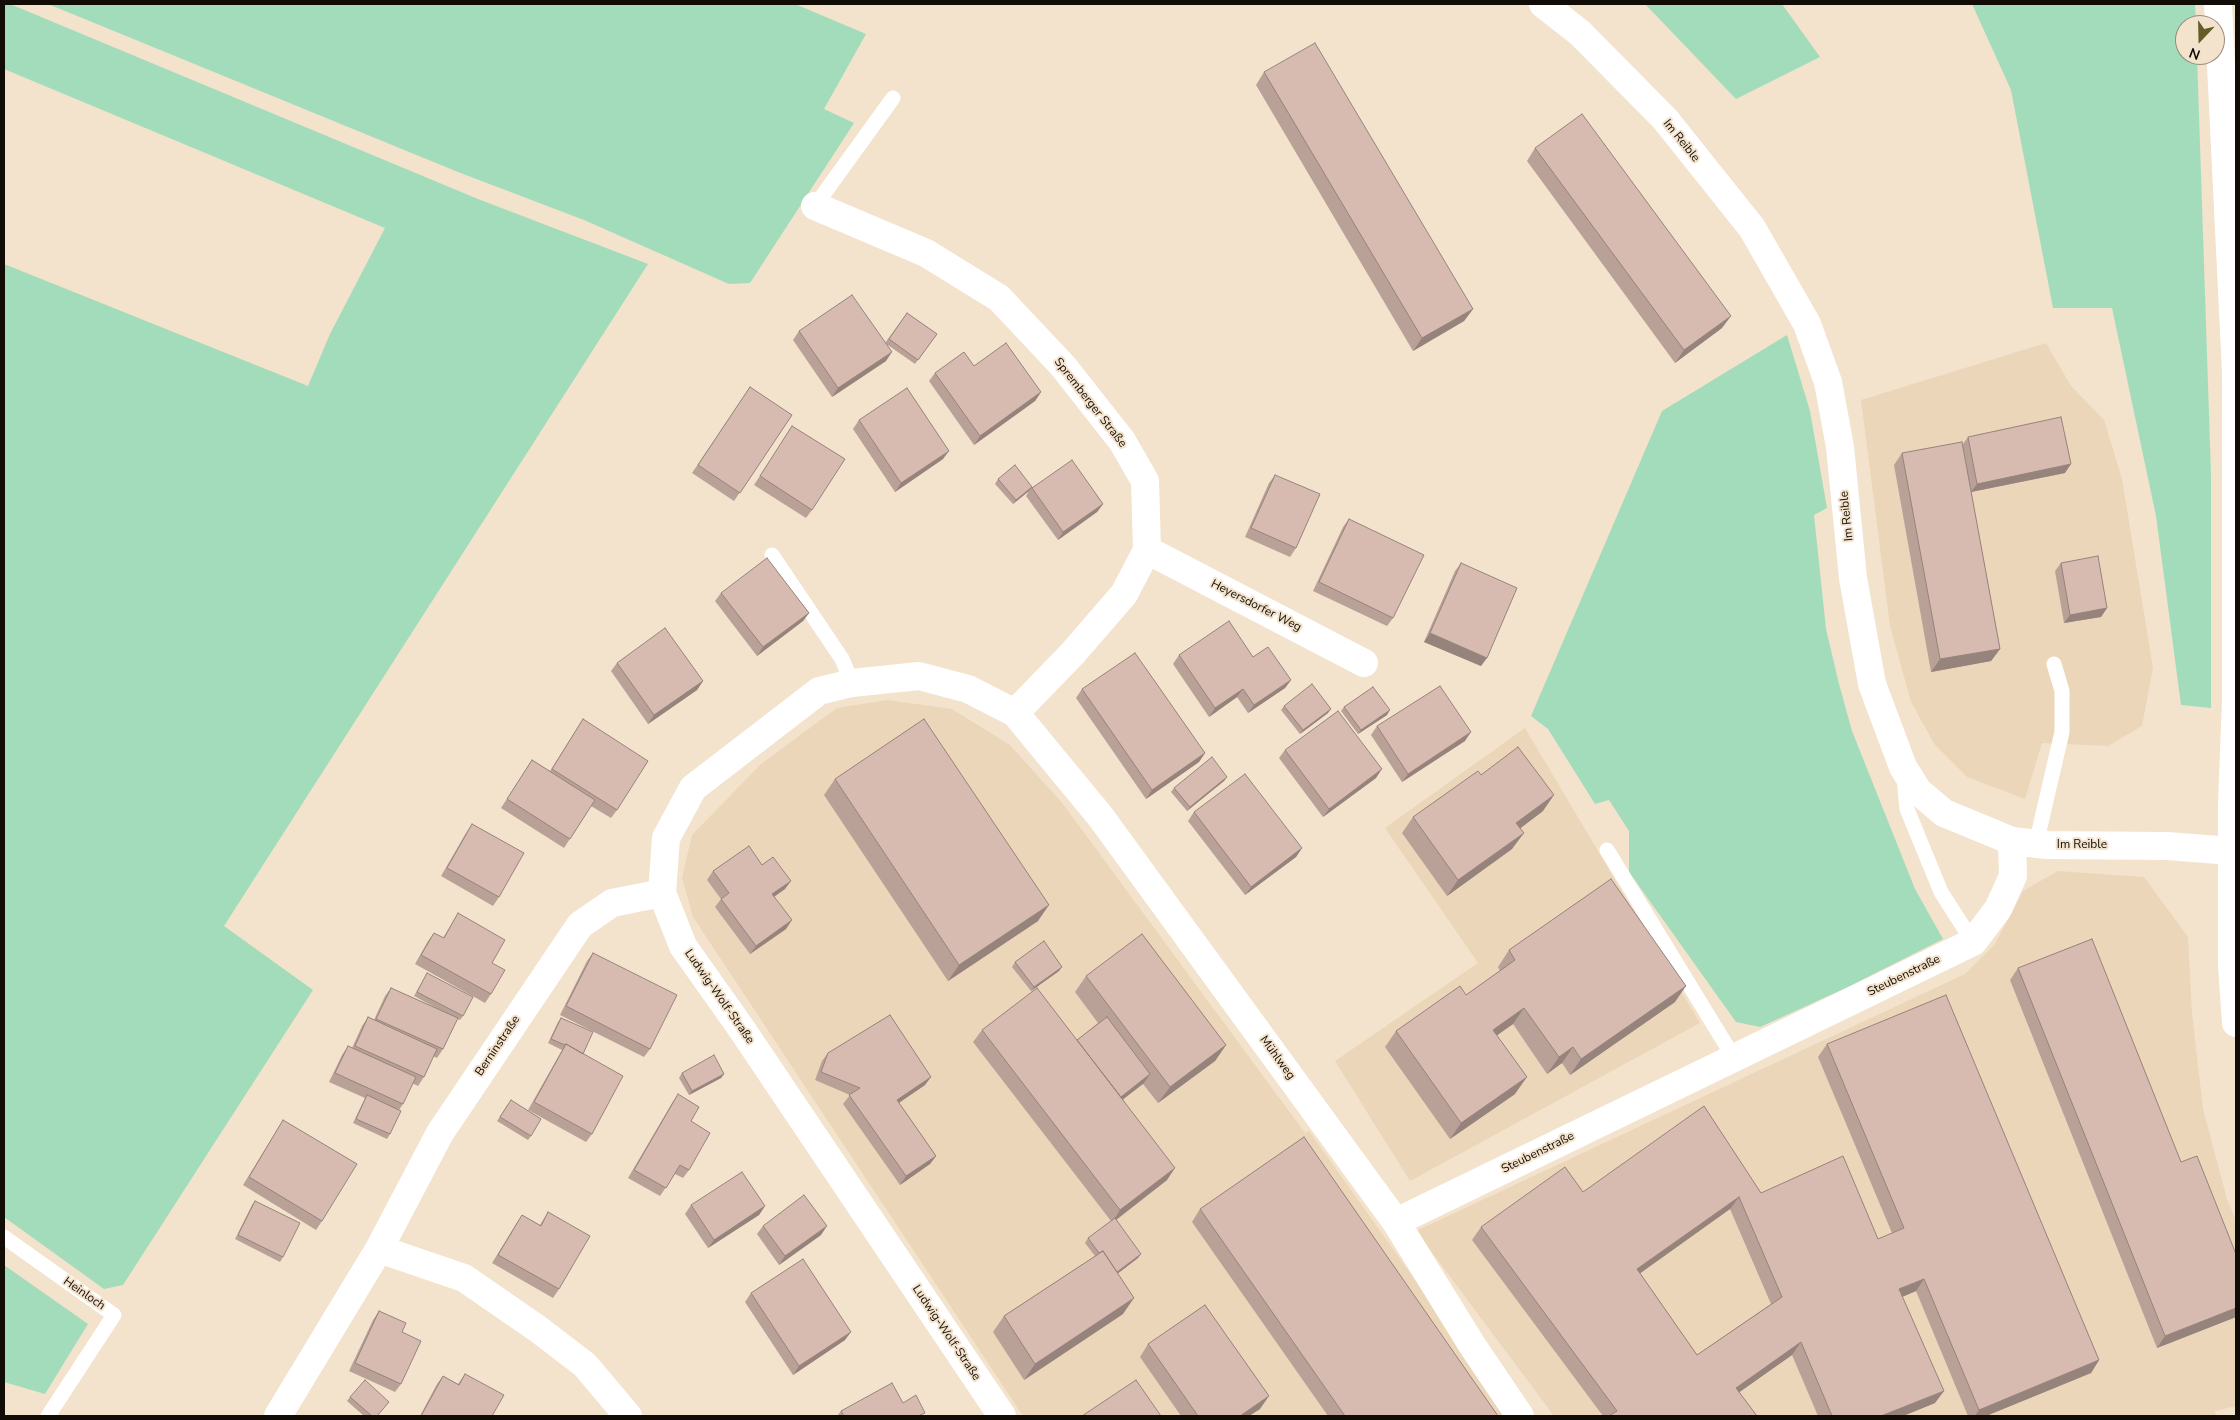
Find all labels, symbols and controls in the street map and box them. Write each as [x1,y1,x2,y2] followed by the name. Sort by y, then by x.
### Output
[2175,15,2225,65] north arrow
[2187,43,2203,64] text: N
[1660,117,1702,165] street label: Im Reible
[1051,355,1129,451] street label: Spremberger Straße
[1837,490,1857,542] street label: Im Reible
[1208,577,1304,635] street label: Heyersdorfer Weg
[2057,838,2107,852] street label: Im Reible
[681,947,757,1047] street label: Ludwig-Wolf-Straße
[1865,952,1943,1000] street label: Steubenstraße
[473,1013,523,1079] street label: Berninstraße
[1256,1033,1298,1083] street label: Mühlweg
[1499,1129,1577,1177] street label: Steubenstraße
[60,1274,108,1314] street label: Heinloch
[909,1283,983,1383] street label: Ludwig-Wolf-Straße

